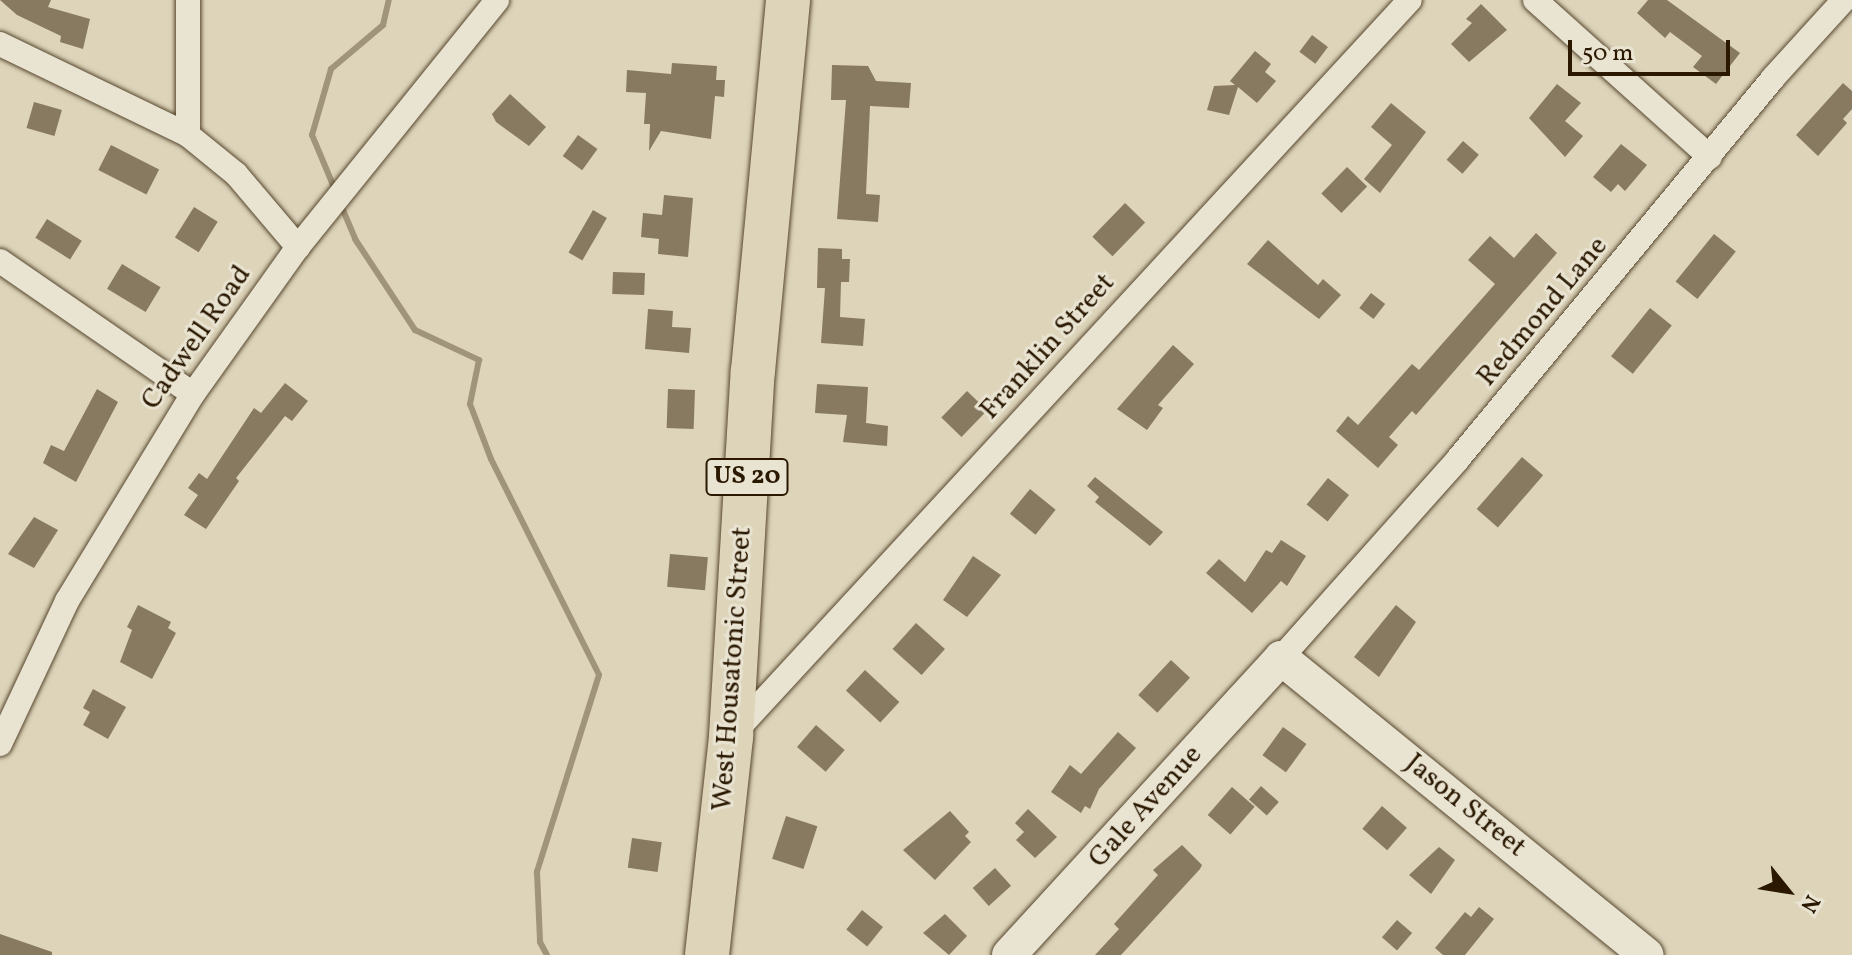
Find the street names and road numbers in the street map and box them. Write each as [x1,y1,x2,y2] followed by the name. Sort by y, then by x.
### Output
[1471,230,1615,394] street label: Redmond Lane
[135,259,259,417] street label: Cadwell Road
[974,267,1122,427] street label: Franklin Street
[705,455,789,499] road number: US 20
[706,526,760,812] street label: West Housatonic Street
[1082,739,1210,875] street label: Gale Avenue
[1398,747,1532,865] street label: Jason Street

